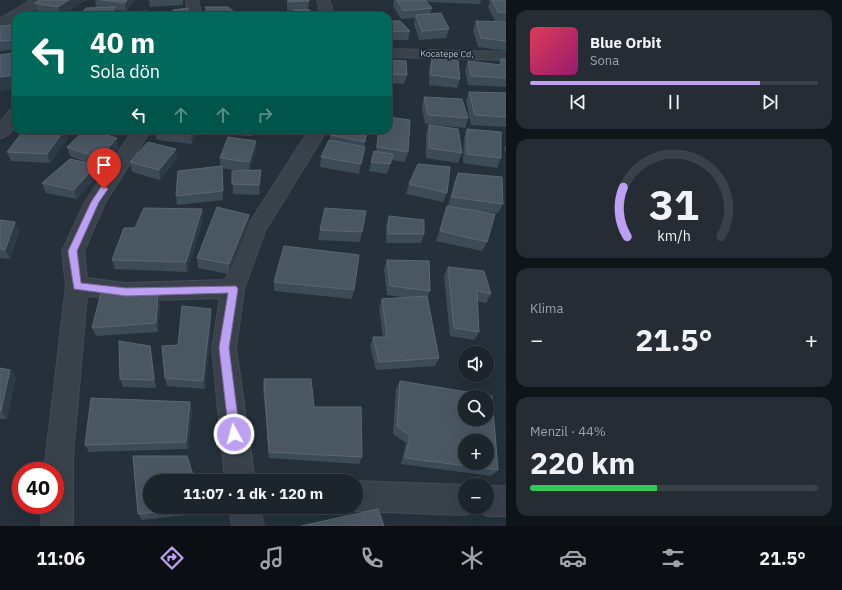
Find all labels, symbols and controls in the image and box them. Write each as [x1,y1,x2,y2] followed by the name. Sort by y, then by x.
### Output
[90,24,155,61] text: 40 m
[24,28,76,80] icon: left
[590,33,661,52] text: Blue Orbit
[420,48,474,59] street label: Kocatepe Cd.
[590,52,619,69] text: Sona
[90,60,160,83] text: Sola dön
[567,91,589,113] icon: previous
[663,91,685,113] icon: pause
[759,91,781,113] icon: next
[128,104,150,126] icon: left
[170,104,192,126] icon: ahead
[212,104,234,126] icon: ahead
[254,104,276,126] icon: right
[87,148,121,189] pin
[93,154,115,176] icon: arrive
[649,176,699,230] text: 31
[657,225,691,244] text: km/h
[530,300,563,317] text: Klima
[635,320,713,359] text: 21.5°
[530,325,543,354] text: −
[805,325,818,354] text: +
[458,346,494,514] map controls
[458,346,494,382] button: sound
[458,390,494,426] button: search
[213,413,255,455] position arrow
[530,423,606,440] text: Menzil · 44%
[458,434,494,470] button: +
[530,443,635,482] text: 220 km
[12,462,64,514] speed limit sign: 40
[458,478,494,514] button: −
[183,484,323,503] text: 11:07 · 1 dk · 120 m
[158,544,186,572] icon: directions
[258,544,286,572] icon: music
[358,544,386,572] icon: phone
[458,544,486,572] icon: climate
[559,544,587,572] icon: car
[659,544,687,572] icon: filters
[36,547,85,570] text: 11:06
[759,547,806,570] text: 21.5°

